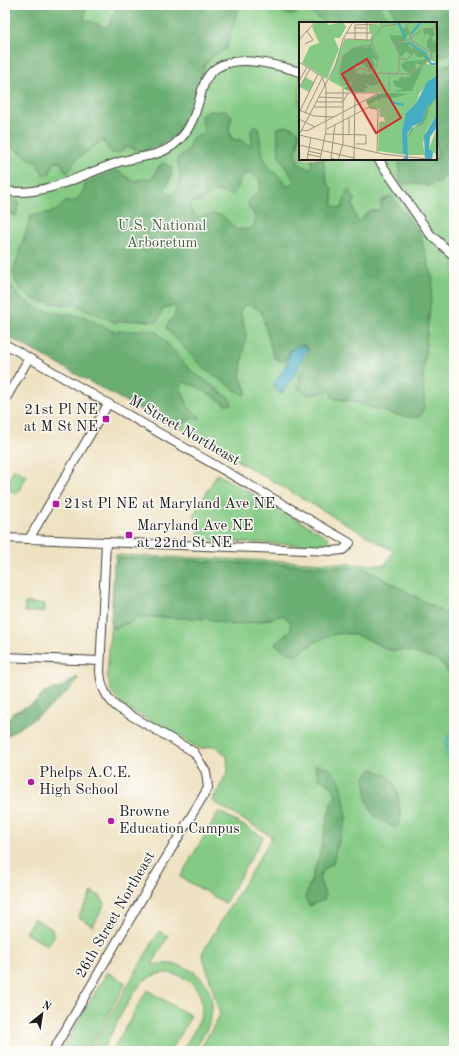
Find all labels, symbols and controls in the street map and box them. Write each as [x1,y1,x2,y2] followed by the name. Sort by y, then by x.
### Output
[299,22,437,160] inset map
[118,219,206,251] park label: U.S. National Arboretum
[126,393,242,469] street label: M Street Northeast
[24,403,98,435] place label: 21st Pl NE at M St NE
[101,414,111,424] marker: 21st Pl NE at M St NE
[64,497,275,512] place label: 21st Pl NE at Maryland Ave NE
[51,499,61,509] marker: 21st Pl NE at Maryland Ave NE
[137,519,253,551] place label: Maryland Ave NE at 22nd St NE
[124,530,134,540] marker: Maryland Ave NE at 22nd St NE
[39,766,131,798] place label: Phelps A.C.E. High School
[26,777,36,787] marker: Phelps A.C.E. High School
[119,805,240,837] place label: Browne Education Campus
[106,816,116,826] marker: Browne Education Campus
[74,849,158,981] street label: 26th Street Northeast
[22,994,62,1034] north arrow
[40,1000,53,1014] text: N

